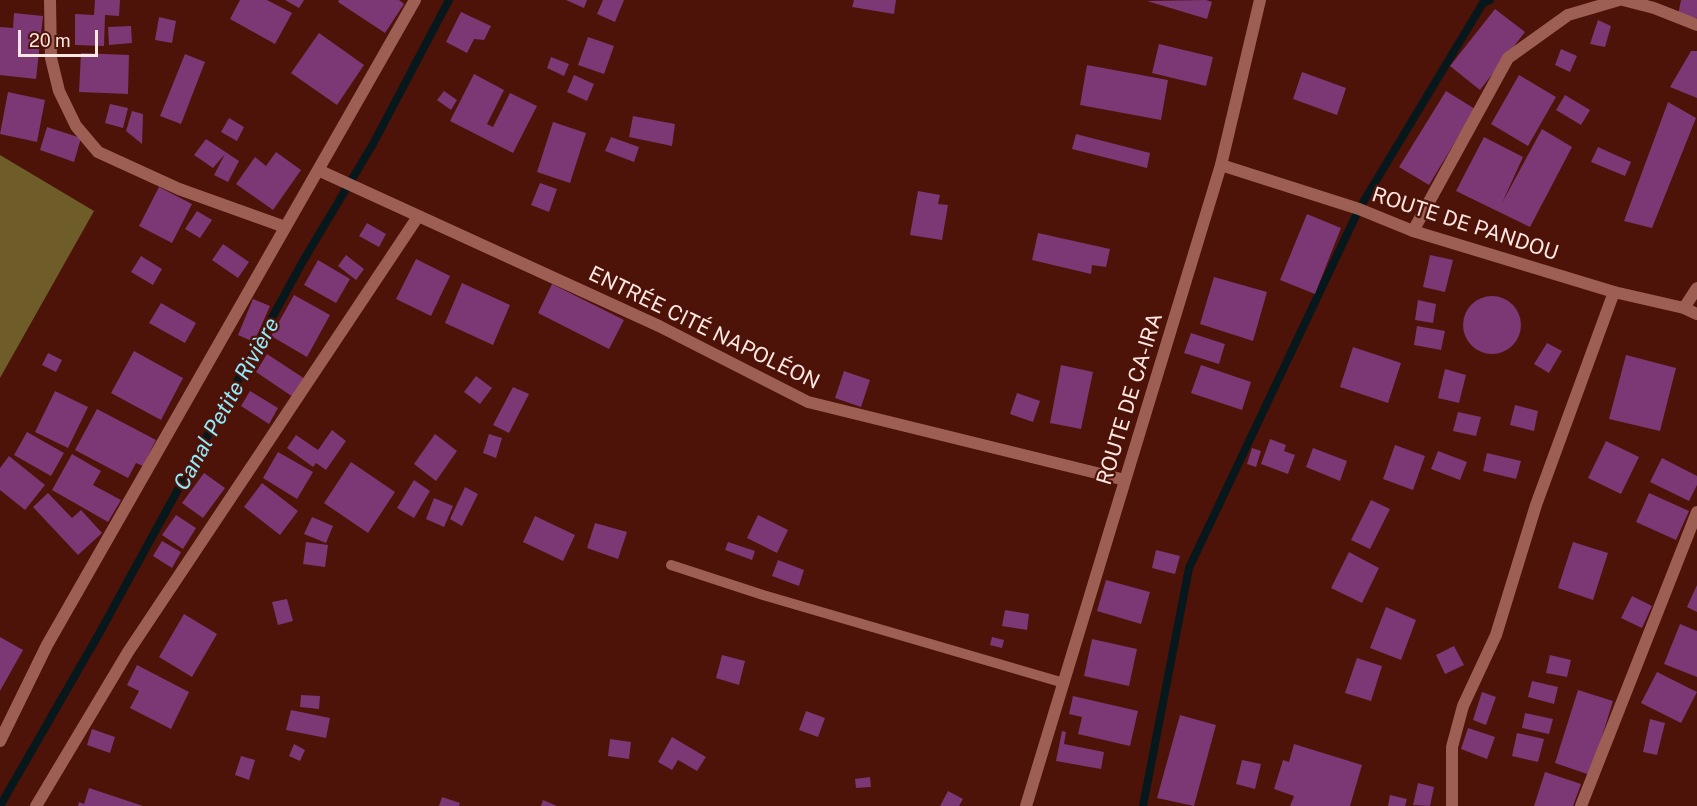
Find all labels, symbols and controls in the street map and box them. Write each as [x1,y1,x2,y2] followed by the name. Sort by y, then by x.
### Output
[21,18,100,56] scale bar
[29,30,71,51] text: 20 m
[1369,182,1561,266] street label: ROUTE DE PANDOU
[584,261,824,395] street label: ENTRÉE CITÉ NAPOLÉON
[1092,310,1168,488] street label: ROUTE DE CA-IRA
[169,313,285,495] water label: Canal Petite Rivière

